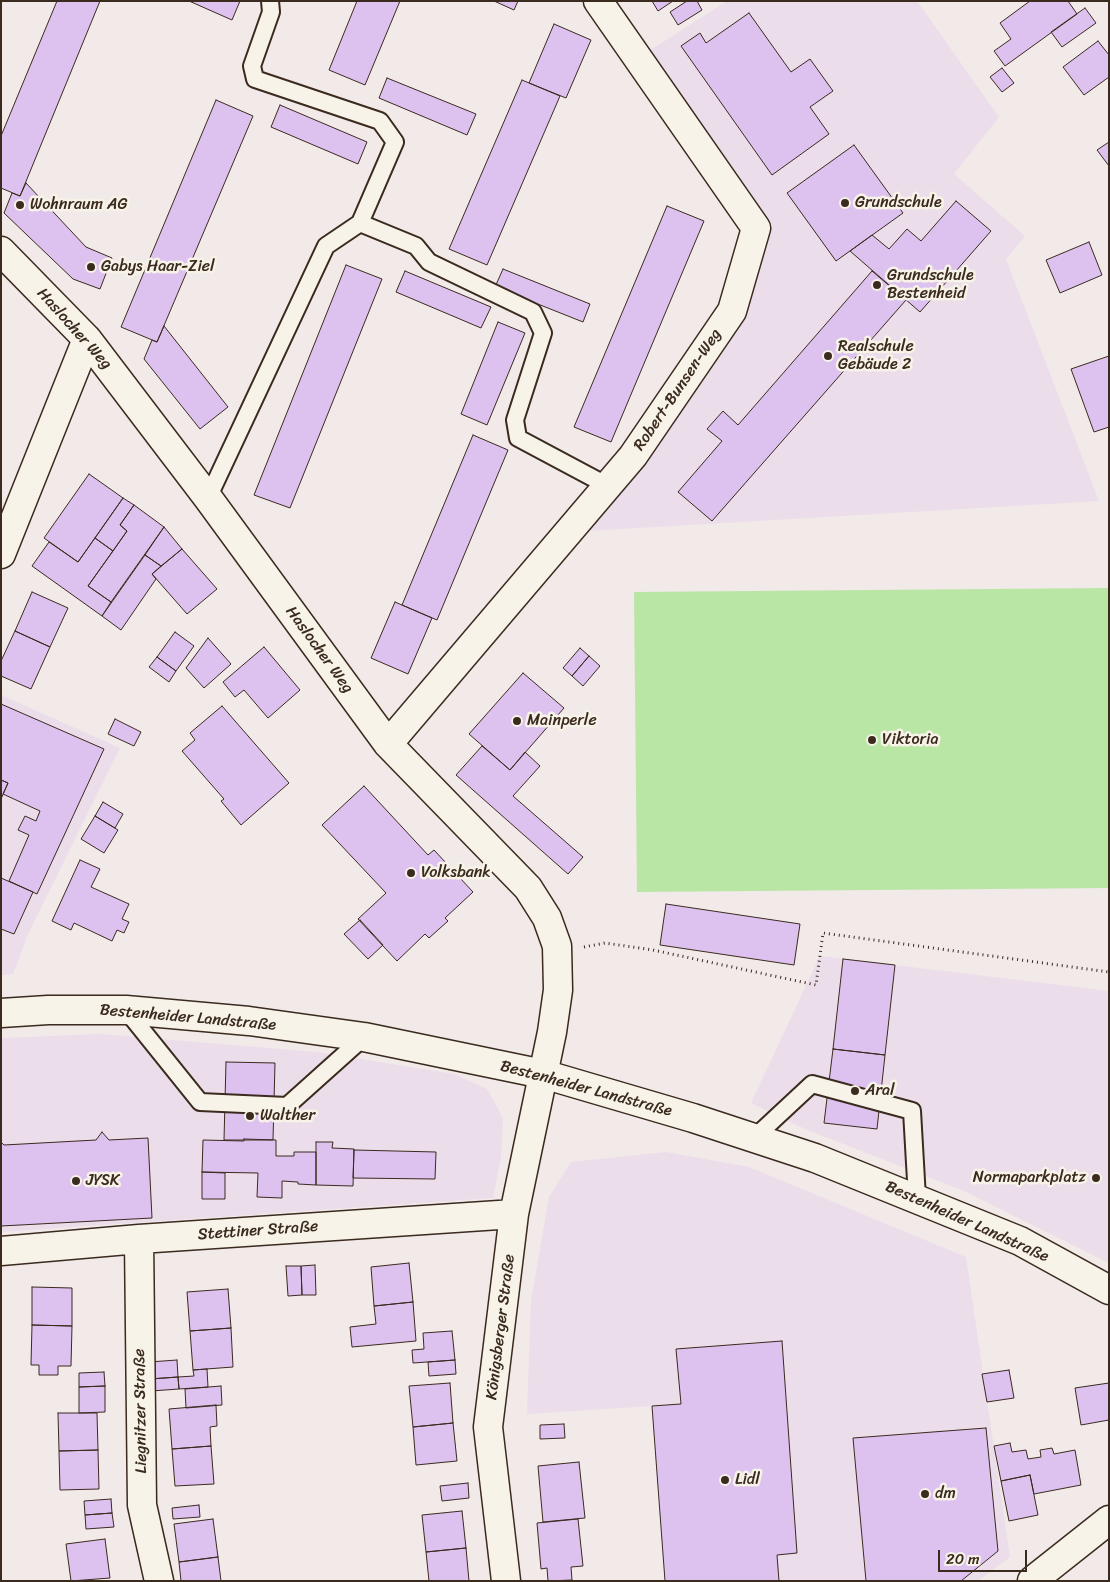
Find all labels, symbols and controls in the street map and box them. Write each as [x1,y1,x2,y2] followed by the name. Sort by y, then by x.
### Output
[855,193,942,213] place label: Grundschule
[30,195,128,215] place label: Wohnraum AG
[839,197,851,209] marker: Grundschule
[14,199,26,211] marker: Wohnraum AG
[101,257,215,277] place label: Gabys Haar-Ziel
[85,261,97,273] marker: Gabys Haar-Ziel
[887,266,974,304] place label: Grundschule Bestenheid
[871,279,883,291] marker: Grundschule Bestenheid
[32,284,116,374] street label: Haslocher Weg
[630,325,726,455] street label: Robert-Bunsen-Weg
[838,337,914,375] place label: Realschule Gebäude 2
[822,350,834,362] marker: Realschule Gebäude 2
[281,603,357,697] street label: Haslocher Weg
[527,711,597,731] place label: Mainperle
[511,715,523,727] marker: Mainperle
[882,730,939,750] place label: Viktoria
[866,734,878,746] marker: Viktoria
[421,863,491,883] place label: Volksbank
[405,867,417,879] marker: Volksbank
[99,1001,277,1035] street label: Bestenheider Landstraße
[498,1057,674,1121] street label: Bestenheider Landstraße
[865,1081,895,1101] place label: Aral
[849,1085,861,1097] marker: Aral
[260,1106,315,1126] place label: Walther
[244,1110,256,1122] marker: Walther
[973,1168,1086,1188] place label: Normaparkplatz
[86,1171,120,1191] place label: JYSK
[1090,1172,1102,1184] marker: Normaparkplatz
[70,1175,82,1187] marker: JYSK
[882,1177,1052,1267] street label: Bestenheider Landstraße
[197,1217,319,1245] street label: Stettiner Straße
[483,1253,519,1401] street label: Königsberger Straße
[130,1348,152,1474] street label: Liegnitzer Straße
[735,1470,760,1490] place label: Lidl
[719,1474,731,1486] marker: Lidl
[935,1484,956,1504] place label: dm
[919,1488,931,1500] marker: dm
[940,1540,1029,1572] scale bar
[946,1546,980,1572] text: 20 m

